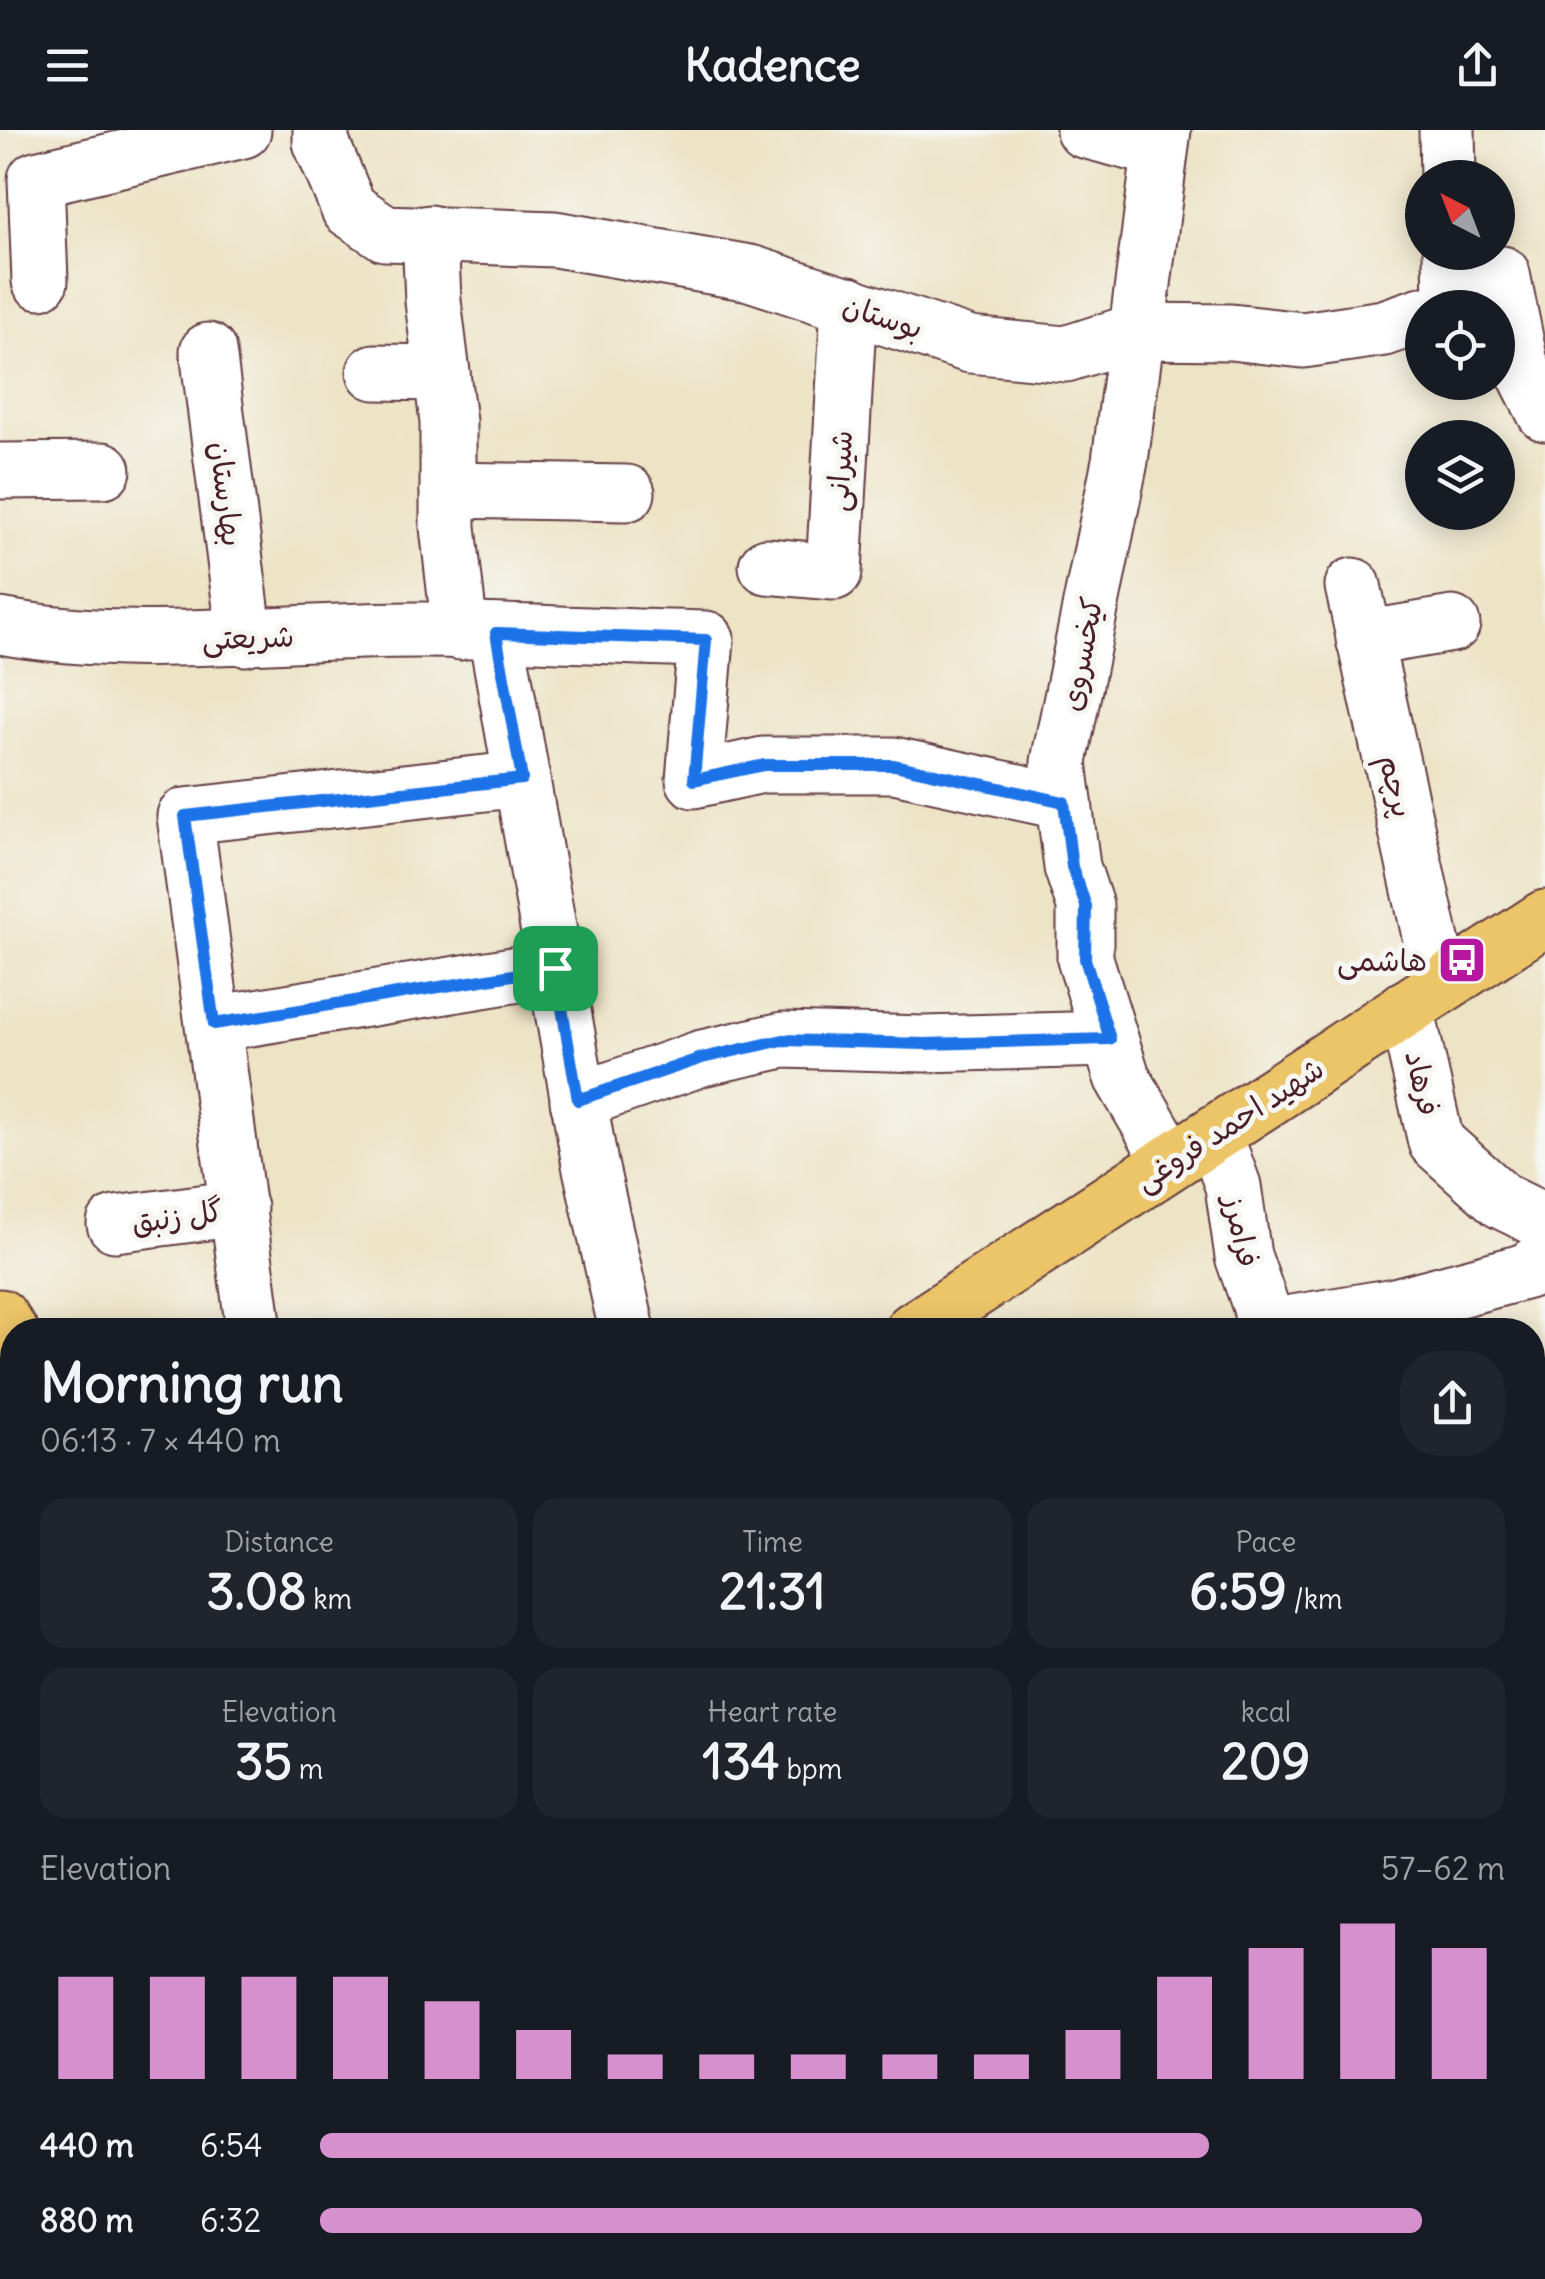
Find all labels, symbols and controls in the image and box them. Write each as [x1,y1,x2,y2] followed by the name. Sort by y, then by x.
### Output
[685,37,860,93] text: Kadence
[40,38,95,93] icon: menu
[1450,38,1505,93] icon: share
[1405,160,1515,270] north arrow
[1405,160,1515,530] map controls
[838,285,928,347] street label: بوستان
[1405,290,1515,400] button: locate
[1405,420,1515,530] button: layers
[818,429,861,513] street label: شیرانی
[202,439,252,549] street label: بهارستان
[1051,594,1111,714] street label: کیخسروی
[201,616,295,659] street label: شریعتی
[1368,751,1423,822] street label: پرچم
[513,926,598,1011] pin
[1436,934,1488,986] bus stop icon: هاشمی
[528,941,583,996] icon: arrive
[1337,941,1427,980] place label: هاشمی
[1397,1047,1449,1119] street label: فرهاد
[1127,1049,1331,1200] street label: شهید احمد فروغی
[1215,1189,1268,1270] street label: فرامرز
[129,1191,225,1241] street label: گل زنبق
[40,1348,344,1417] text: Morning run
[1400,1351,1505,1456] button: share
[40,1420,281,1461] text: 06:13 · 7 × 440 m
[224,1524,334,1560] text: Distance
[742,1524,803,1560] text: Time
[1235,1524,1296,1560] text: Pace
[206,1560,307,1623] text: 3.08
[719,1560,826,1623] text: 21:31
[1189,1560,1287,1623] text: 6:59
[307,1581,352,1617] text: km
[1287,1581,1342,1617] text: /km
[222,1694,337,1730] text: Elevation
[708,1694,837,1730] text: Heart rate
[1241,1694,1291,1730] text: kcal
[235,1730,292,1793] text: 35
[703,1730,780,1793] text: 134
[1221,1730,1310,1793] text: 209
[292,1751,323,1787] text: m
[780,1751,842,1787] text: bpm
[40,1848,171,1889] text: Elevation
[1381,1848,1505,1889] text: 57–62 m
[40,2125,134,2166] text: 440 m
[200,2125,263,2166] text: 6:54
[40,2200,134,2241] text: 880 m
[200,2200,261,2241] text: 6:32

